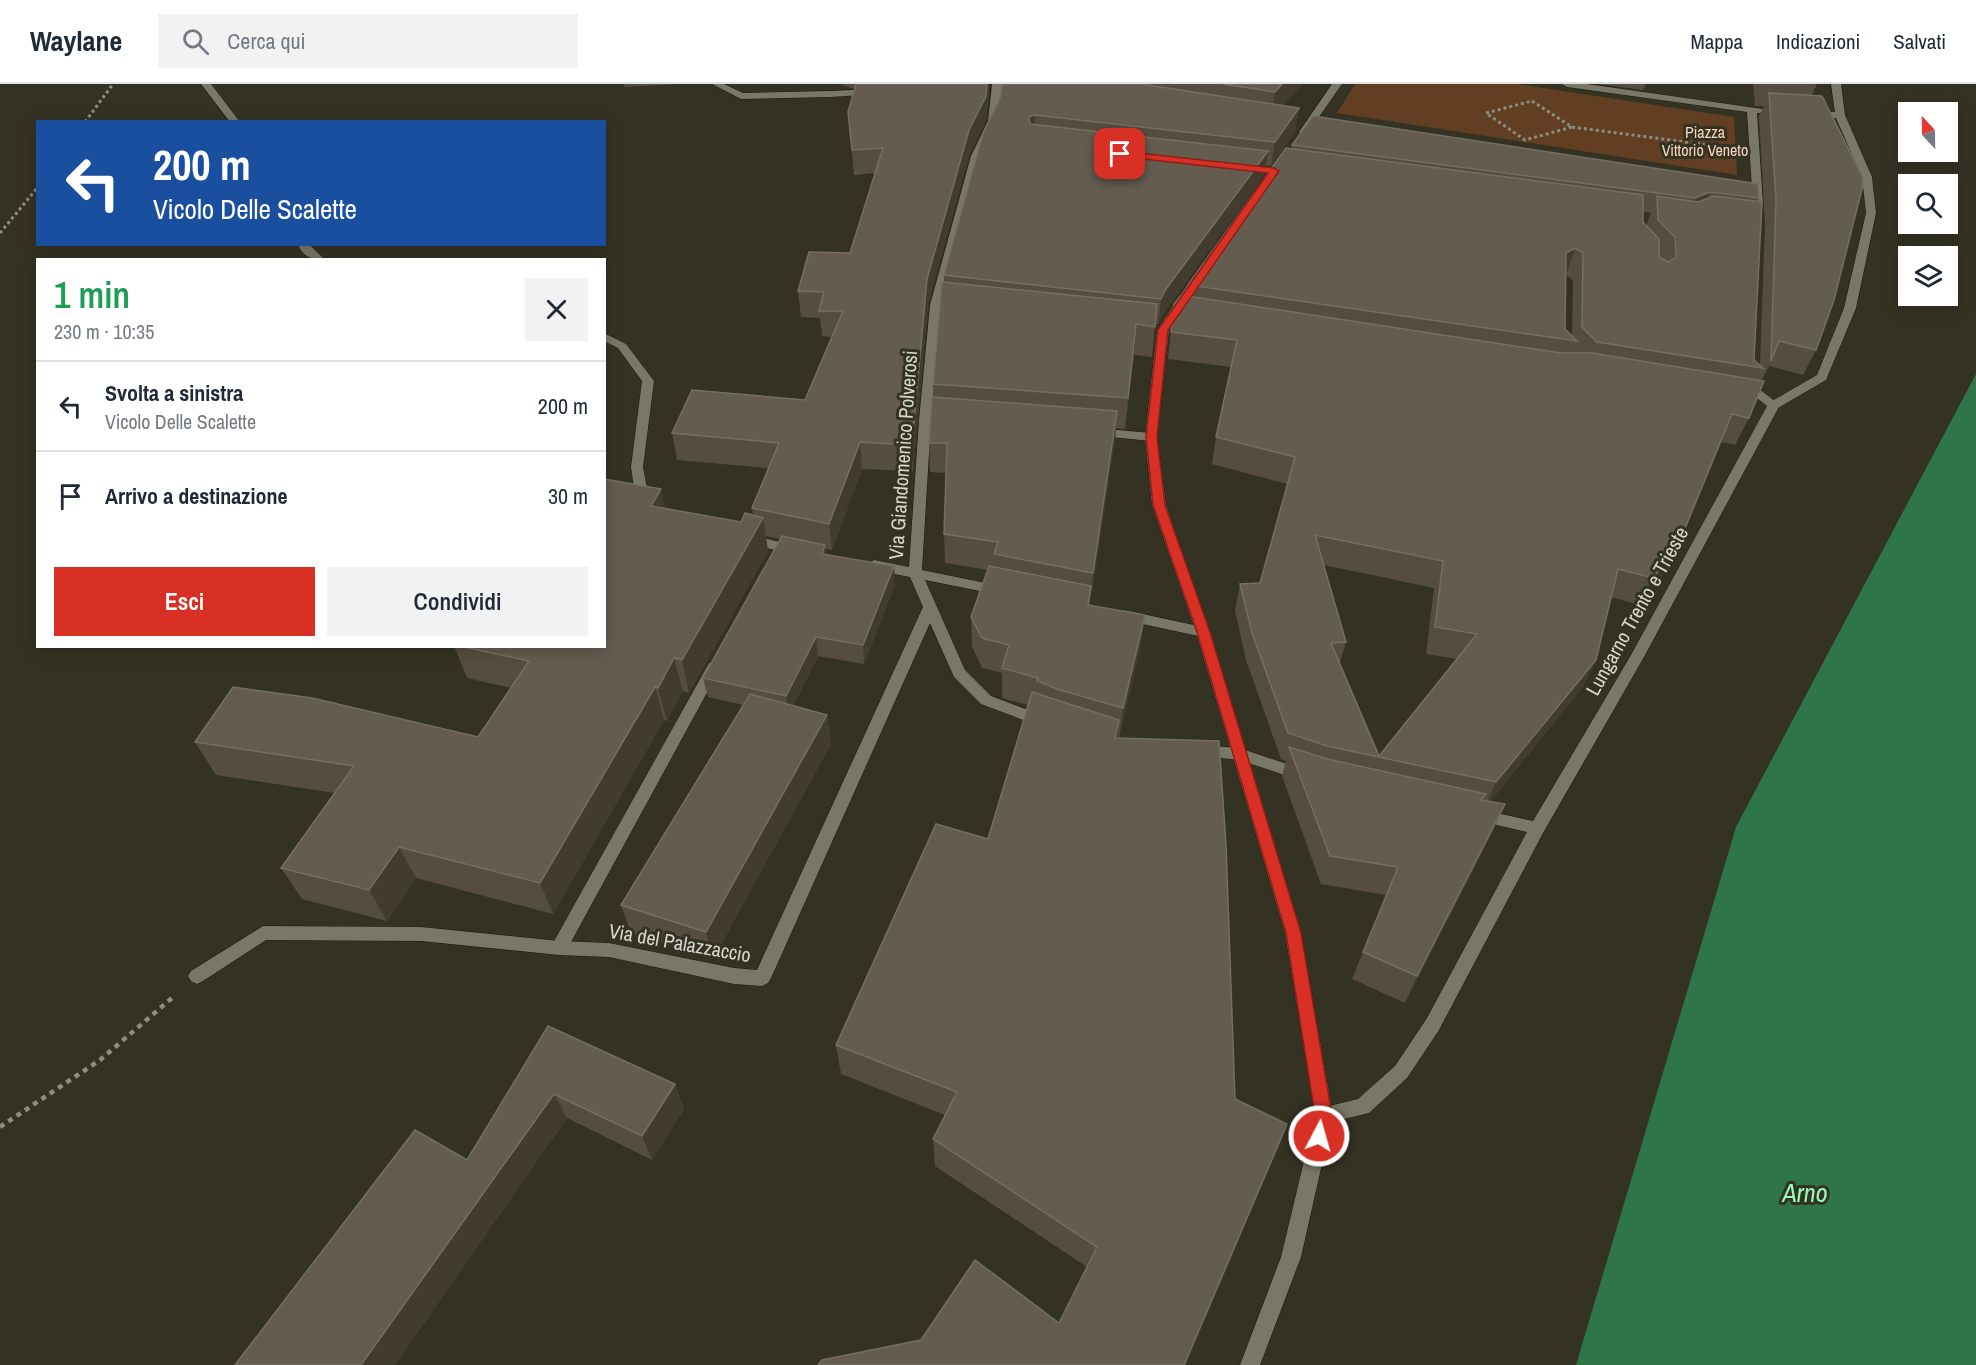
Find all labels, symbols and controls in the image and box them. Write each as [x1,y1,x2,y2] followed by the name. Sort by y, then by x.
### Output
[158,14,578,68] search box
[30,22,122,60] text: Waylane
[179,25,212,58] icon: search
[227,26,306,56] text: Cerca qui
[1690,27,1743,56] text: Mappa
[1776,27,1860,56] text: Indicazioni
[1893,27,1946,56] text: Salvati
[1898,102,1958,162] north arrow
[1898,102,1958,306] map controls
[1662,121,1748,161] park label: Piazza Vittorio Veneto
[1094,128,1145,179] pin
[153,137,251,193] text: 200 m
[1103,137,1136,170] icon: arrive
[54,144,132,222] icon: left
[1898,174,1958,234] button: search
[153,191,357,227] text: Vicolo Delle Scalette
[1898,246,1958,306] button: layers
[54,271,130,319] text: 1 min
[525,278,588,341] button: close
[54,318,154,345] text: 230 m · 10:35
[882,350,923,560] street label: Via Giandomenico Polverosi
[105,378,243,408] text: Svolta a sinistra
[54,390,87,423] icon: left
[538,391,588,421] text: 200 m
[105,408,256,435] text: Vicolo Delle Scalette
[54,480,87,513] icon: arrive
[105,481,287,511] text: Arrivo a destinazione
[548,481,588,511] text: 30 m
[1579,522,1694,700] street label: Lungarno Trento e Trieste
[54,567,315,636] button: Esci
[327,567,588,636] button: Condividi
[607,917,753,968] street label: Via del Palazzaccio
[1287,1104,1351,1168] position arrow
[1781,1175,1828,1210] water label: Arno

